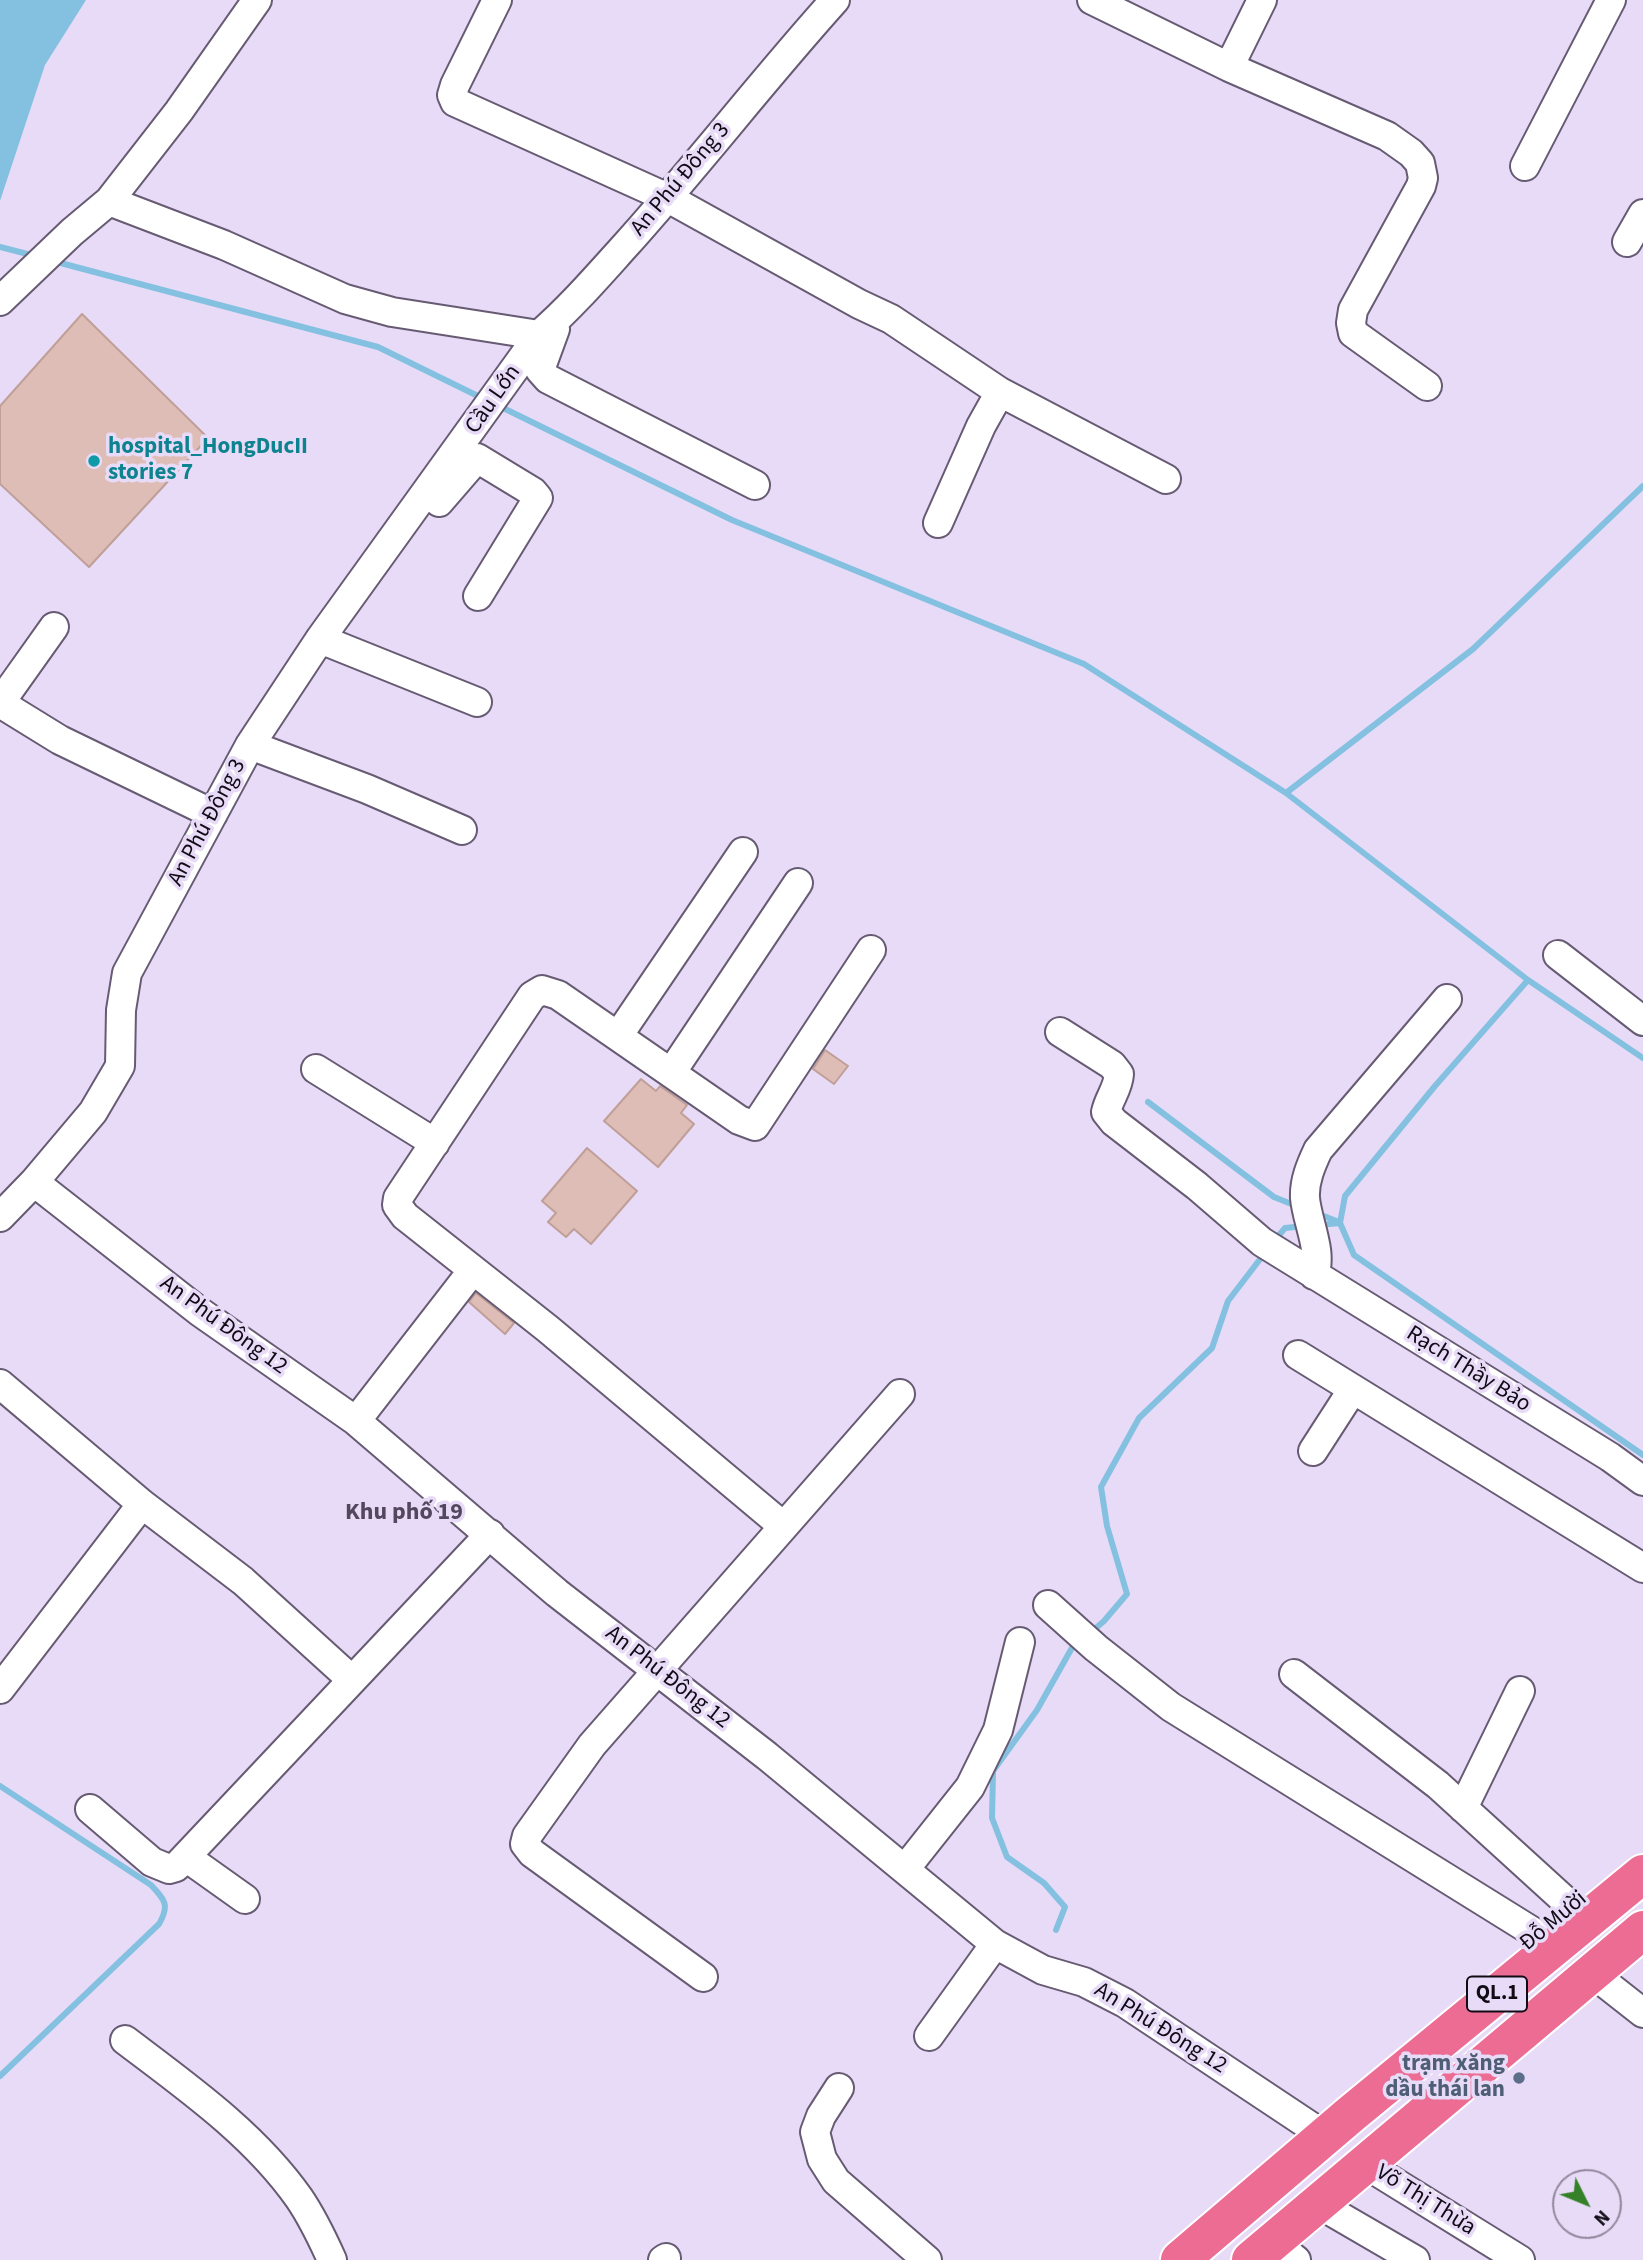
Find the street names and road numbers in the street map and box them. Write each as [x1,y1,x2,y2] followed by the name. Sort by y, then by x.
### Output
[626,118,736,242] street label: An Phú Đông 3
[460,360,528,440] street label: Cầu Lớn
[163,755,253,891] street label: An Phú Đông 3
[154,1270,292,1382] street label: An Phú Đông 12
[1401,1321,1535,1419] street label: Rạch Thầy Bảo
[599,1621,735,1735] street label: An Phú Đông 12
[1515,1886,1593,1958] street label: Đỗ Mười
[1467,1976,1527,2011] road number: QL.1
[1089,1977,1231,2081] street label: An Phú Đông 12
[1370,2160,1480,2242] street label: Võ Thị Thừa

